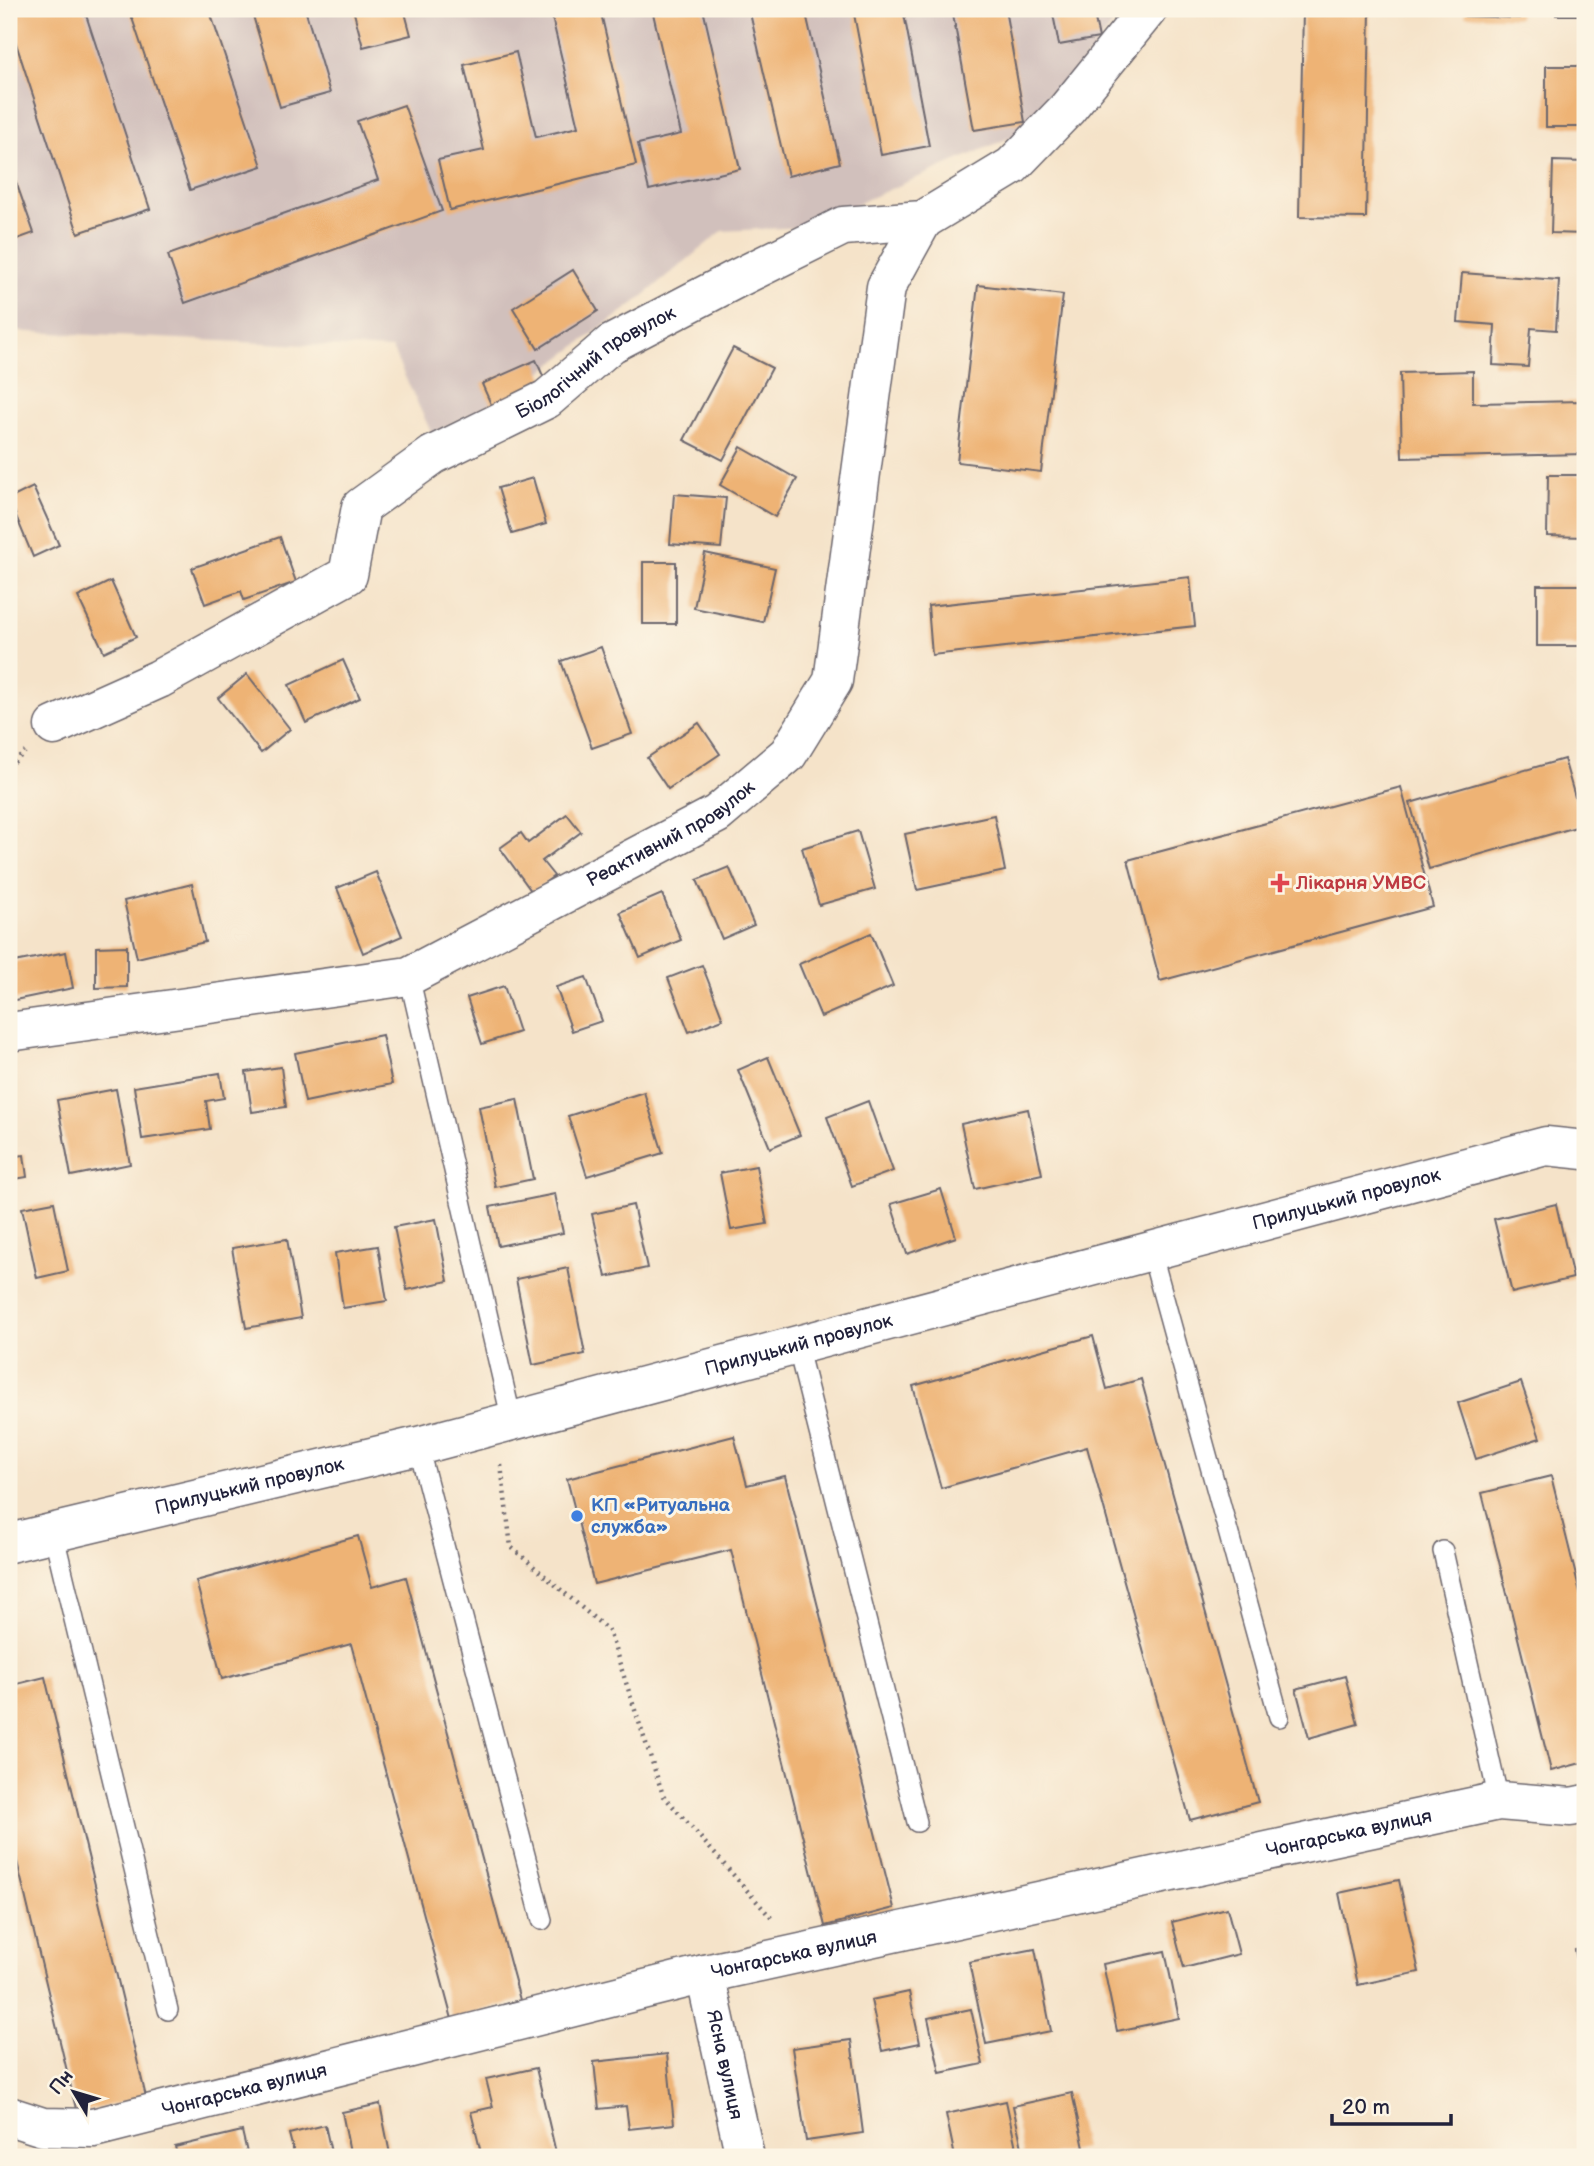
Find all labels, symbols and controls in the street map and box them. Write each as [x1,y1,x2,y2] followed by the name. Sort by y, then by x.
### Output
[512,301,679,424] street label: Біологічний провулок
[583,775,760,892] street label: Реактивний провулок
[1295,872,1426,895] place label: Лікарня УМВС
[1270,873,1290,893] marker: Лікарня УМВС
[1250,1163,1443,1235] street label: Прилуцький провулок
[702,1309,895,1381] street label: Прилуцький провулок
[152,1452,346,1520] street label: Прилуцький провулок
[591,1494,731,1539] place label: КП «Ритуальна служба»
[569,1508,585,1524] marker: КП «Ритуальна служба»
[1264,1804,1434,1862] street label: Чонгарська вулиця
[709,1925,879,1984] street label: Чонгарська вулиця
[702,2008,748,2122] street label: Ясна вулиця
[38,2058,108,2128] north arrow
[160,2058,329,2122] street label: Чонгарська вулиця
[45,2065,79,2100] text: Пн
[1332,2082,1450,2126] scale bar
[1342,2095,1390,2120] text: 20 m

